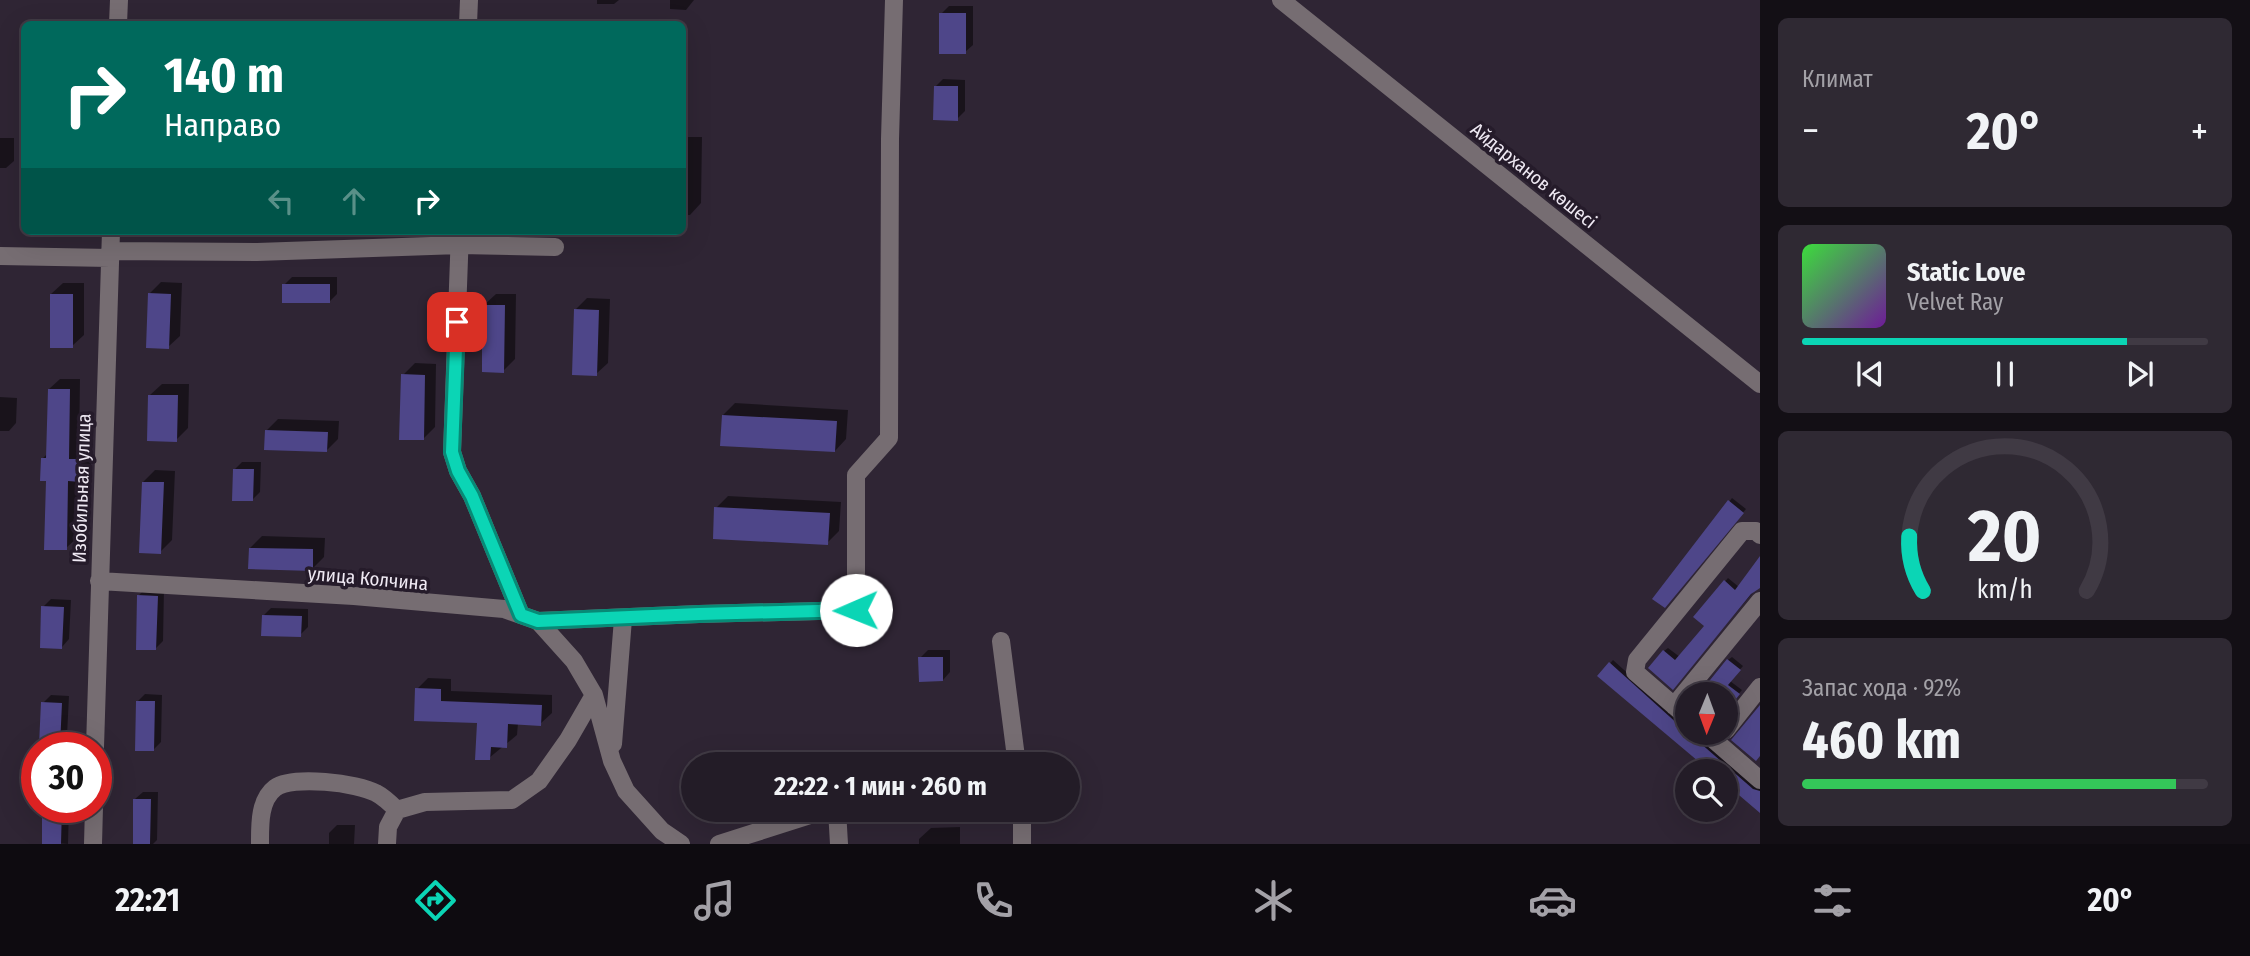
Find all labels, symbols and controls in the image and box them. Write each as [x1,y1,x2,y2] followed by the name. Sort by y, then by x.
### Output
[164,46,284,105] text: 140 m
[49,49,140,140] icon: right
[1802,65,1873,93] text: Климат
[1967,100,2043,163] text: 20°
[164,106,281,144] text: Направо
[1802,108,1819,154] text: −
[2191,108,2208,154] text: +
[1466,118,1601,233] street label: Айдарханов көшесі
[262,182,300,220] icon: left
[335,182,373,220] icon: ahead
[408,182,446,220] icon: right
[1907,257,2025,288] text: Static Love
[1907,288,2003,316] text: Velvet Ray
[427,292,487,352] pin
[438,303,476,341] icon: arrive
[1851,355,1889,393] icon: previous
[1986,355,2024,393] icon: pause
[2121,355,2159,393] icon: next
[67,413,96,563] street label: Изобильная улица
[1967,494,2042,581] text: 20
[307,562,429,595] street label: улица Колчина
[819,573,893,647] position arrow
[1977,575,2033,605] text: km/h
[1802,674,1961,702] text: Запас хода · 92%
[1675,682,1738,746] north arrow
[1675,682,1738,822] map controls
[1802,709,1961,772] text: 460 km
[21,732,112,823] speed limit sign: 30
[1675,759,1738,822] button: search
[774,771,987,802] text: 22:22 · 1 мин · 260 m
[411,876,460,925] icon: directions
[690,876,739,925] icon: music
[969,876,1018,925] icon: phone
[1249,876,1298,925] icon: climate
[1528,876,1577,925] icon: car
[1808,876,1857,925] icon: filters
[115,881,180,919] text: 22:21
[2087,881,2135,919] text: 20°

